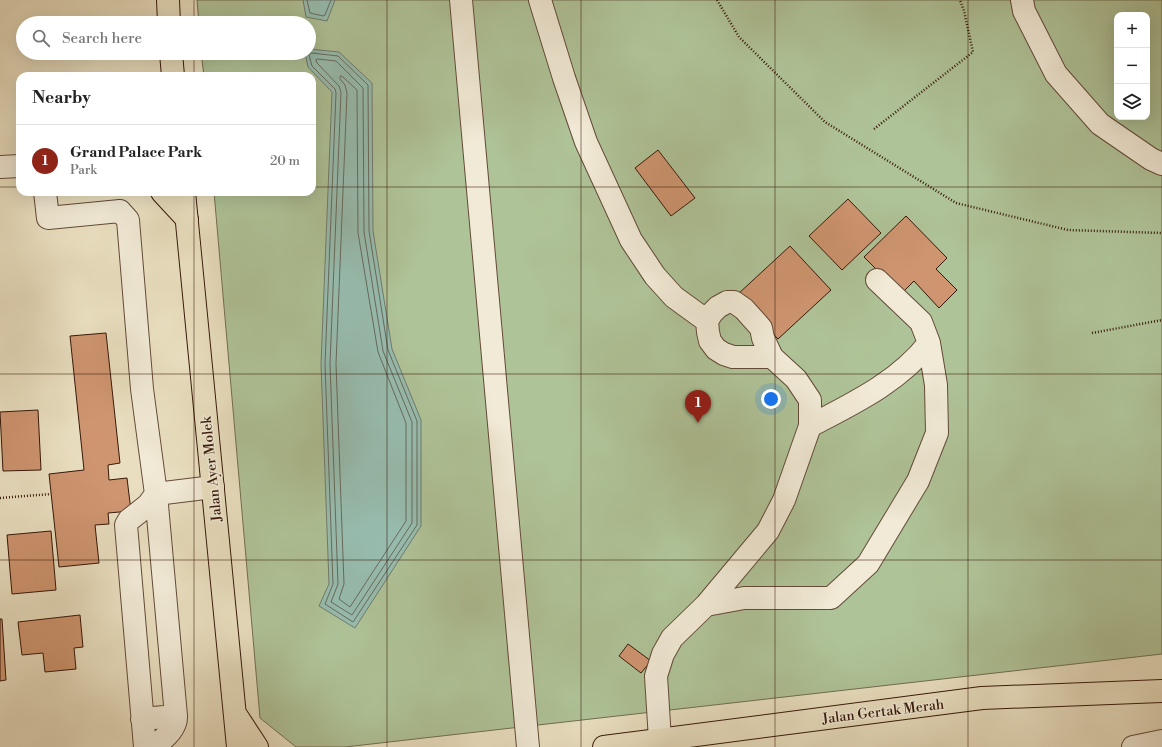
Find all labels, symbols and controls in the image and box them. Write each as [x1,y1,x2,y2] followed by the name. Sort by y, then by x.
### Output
[1114,12,1150,120] map controls
[1114,12,1150,48] button: +
[16,16,316,60] search box
[30,27,52,49] icon: search
[62,29,142,48] text: Search here
[1114,48,1150,84] button: −
[1114,84,1150,120] button: layers
[32,87,91,109] text: Nearby
[70,143,202,162] text: Grand Palace Park
[42,153,48,169] text: 1
[270,153,300,169] text: 20 m
[70,162,97,178] text: Park
[761,389,781,409] your location
[685,390,711,423] pin: 1
[197,415,227,523] street label: Jalan Ayer Molek
[820,696,946,729] street label: Jalan Gertak Merah

